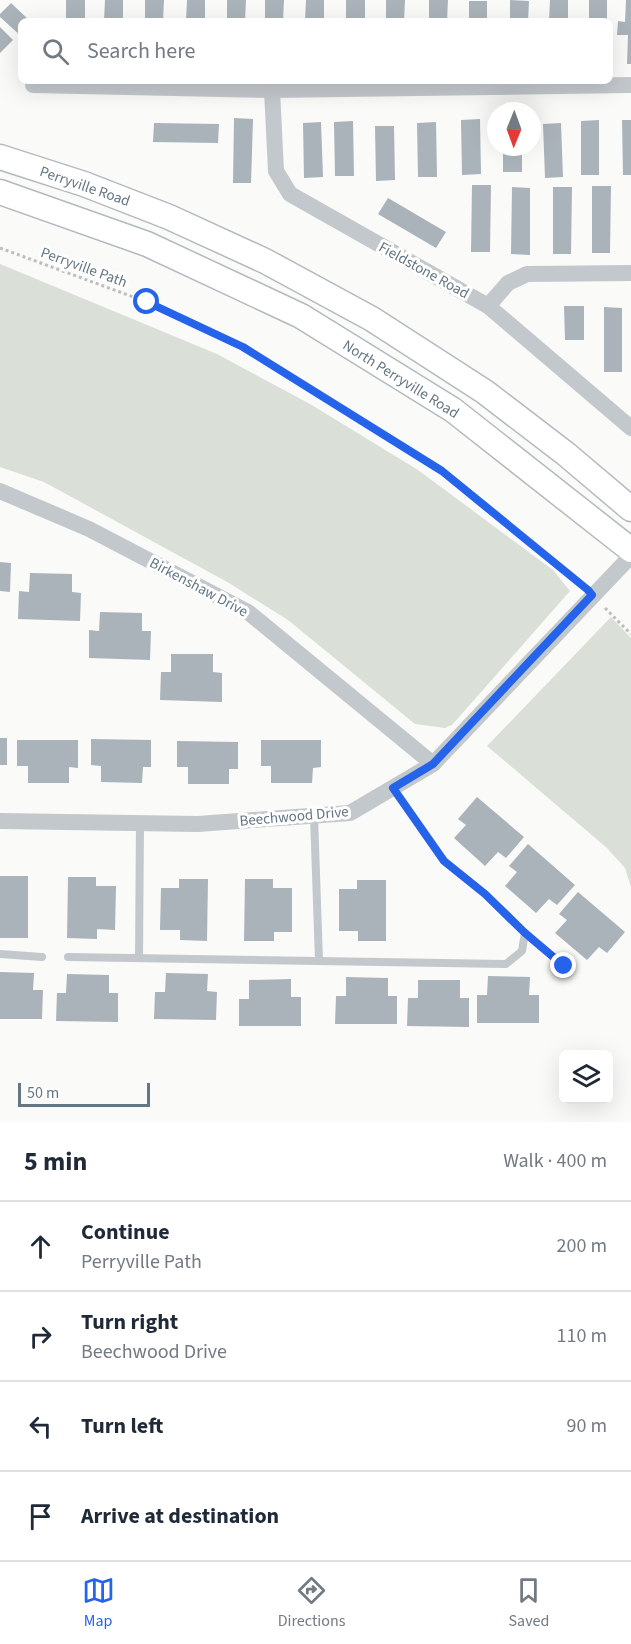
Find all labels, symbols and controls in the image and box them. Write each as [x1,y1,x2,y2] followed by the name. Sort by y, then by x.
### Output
[18,18,613,84] search box
[39,35,72,68] icon: search
[87,35,195,67] text: Search here
[487,102,541,156] north arrow
[37,161,133,212] street label: Perryville Road
[375,237,473,304] street label: Fieldstone Road
[38,242,130,293] street label: Perryville Path
[133,288,159,314] route start
[339,335,463,424] street label: North Perryville Road
[146,553,252,622] street label: Birkenshaw Drive
[239,801,350,832] street label: Beechwood Drive
[550,952,576,978] route end
[559,1050,613,1104] map controls
[559,1050,613,1104] button: layers
[18,1080,150,1108] scale bar
[27,1082,59,1104] text: 50 m
[24,1143,87,1180] text: 5 min
[503,1147,607,1175] text: Walk · 400 m
[81,1216,170,1248] text: Continue
[24,1230,57,1263] icon: ahead
[557,1232,607,1260] text: 200 m
[81,1248,202,1276] text: Perryville Path
[81,1306,178,1338] text: Turn right
[24,1320,57,1353] icon: right
[557,1322,607,1350] text: 110 m
[81,1338,227,1366] text: Beechwood Drive
[24,1410,57,1443] icon: left
[81,1410,163,1442] text: Turn left
[567,1412,607,1440] text: 90 m
[24,1500,57,1533] icon: arrive
[81,1500,279,1532] text: Arrive at destination
[82,1574,115,1632] tab: Map
[278,1574,345,1632] tab: Directions
[509,1574,549,1632] tab: Saved

